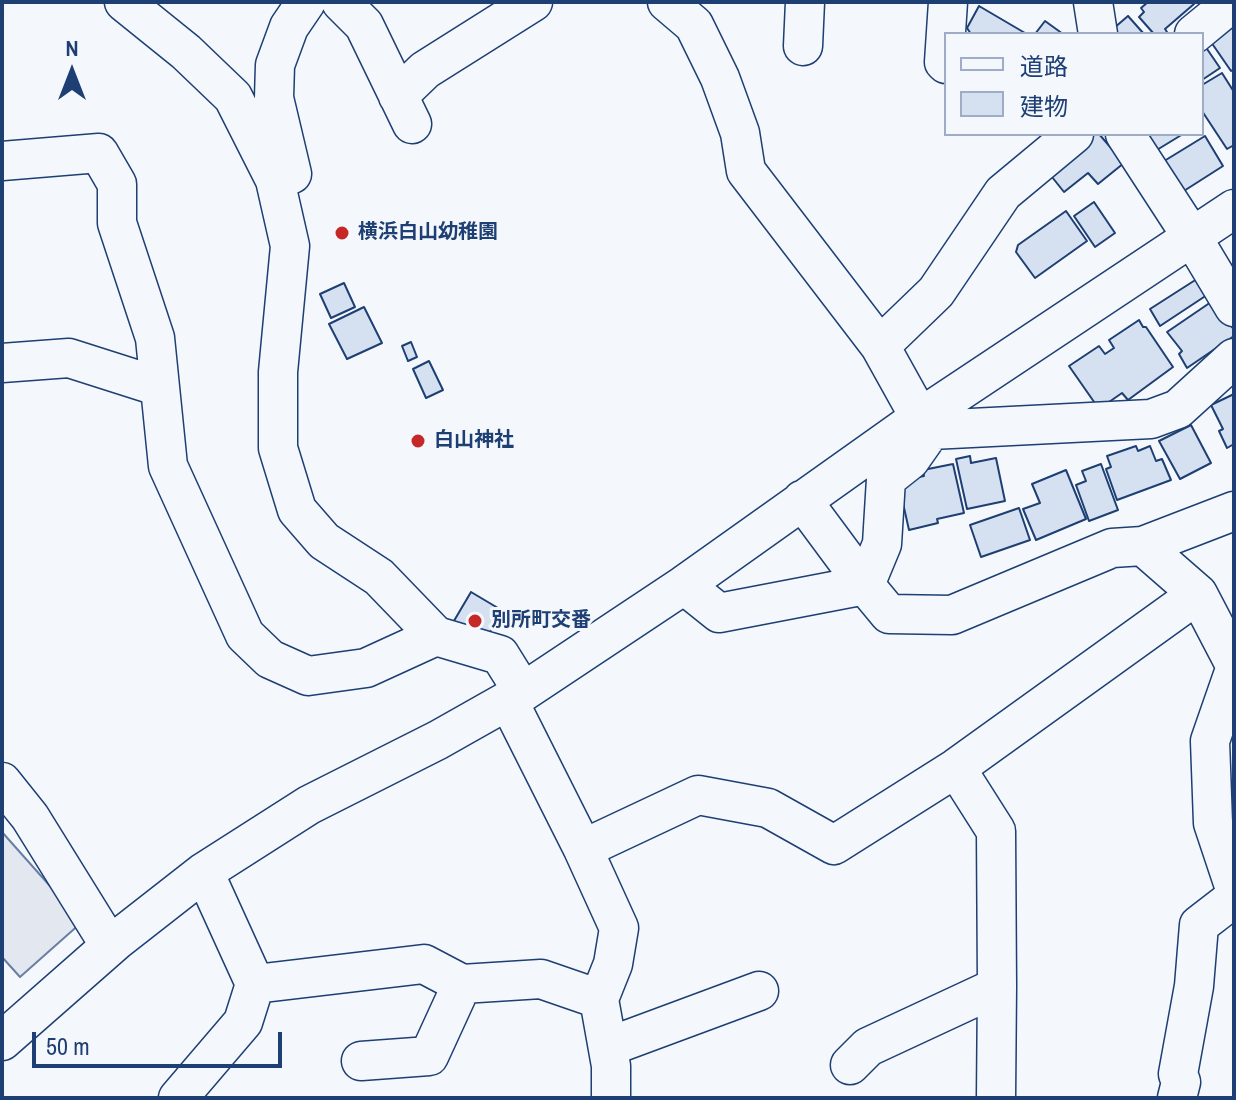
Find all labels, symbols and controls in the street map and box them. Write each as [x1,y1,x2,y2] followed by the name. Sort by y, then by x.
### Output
[32,32,112,112] north arrow
[944,32,1204,136] legend
[65,33,79,63] text: N
[1020,50,1068,82] text: 道路
[1020,90,1068,122] text: 建物
[358,221,498,245] place label: 横浜白山幼稚園
[333,224,351,242] marker: 横浜白山幼稚園
[434,429,514,453] place label: 白山神社
[409,432,427,450] marker: 白山神社
[491,609,591,633] place label: 別所町交番
[466,612,484,630] marker: 別所町交番
[36,1016,286,1066] scale bar
[46,1030,90,1062] text: 50 m

